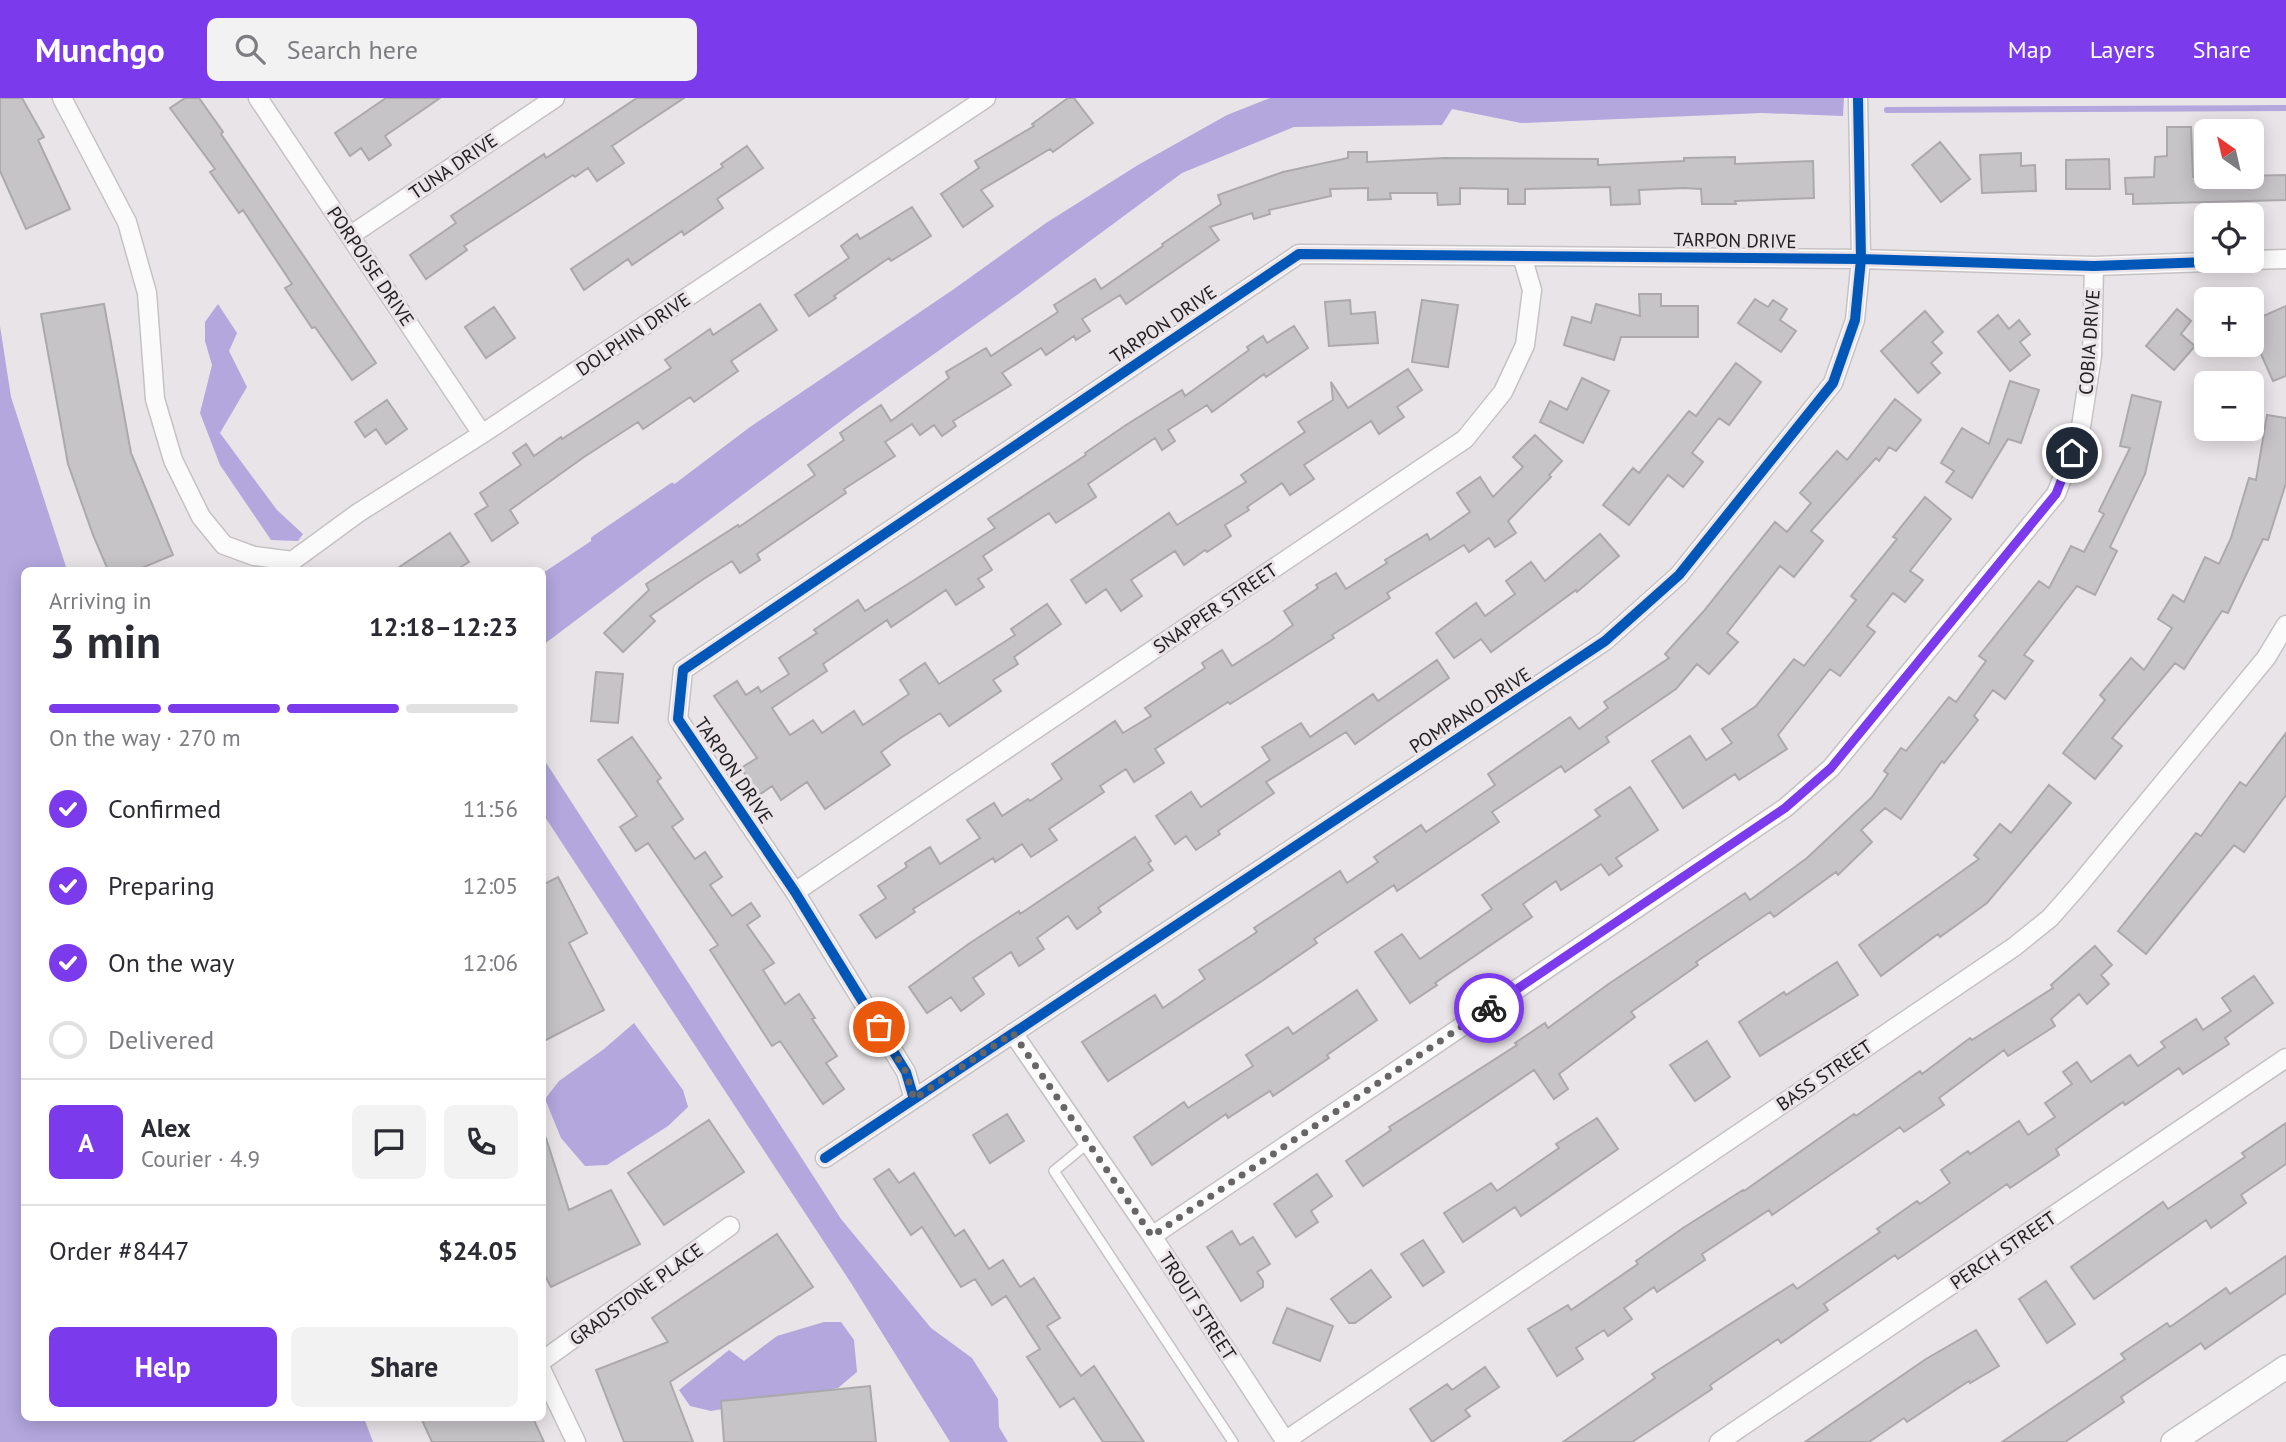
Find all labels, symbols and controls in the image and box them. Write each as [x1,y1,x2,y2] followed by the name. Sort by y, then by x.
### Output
[207,18,697,81] search box
[35,28,165,71] text: Munchgo
[231,30,269,68] icon: search
[287,33,418,66] text: Search here
[2008,34,2052,65] text: Map
[2090,34,2155,65] text: Layers
[2193,34,2251,65] text: Share
[2194,119,2264,189] north arrow
[2194,119,2264,441] map controls
[404,128,502,204] street label: TUNA DRIVE
[322,202,420,330] street label: PORPOISE DRIVE
[2194,203,2264,273] button: locate
[1673,227,1797,253] street label: TARPON DRIVE
[1105,280,1221,368] street label: TARPON DRIVE
[571,287,695,381] street label: DOLPHIN DRIVE
[2194,287,2264,357] button: +
[2073,288,2105,396] street label: COBIA DRIVE
[2194,371,2264,441] button: −
[2042,423,2102,483] pin
[2053,434,2091,472] icon: home
[1148,557,1282,658] street label: SNAPPER STREET
[49,586,151,615] text: Arriving in
[369,610,518,643] text: 12:18–12:23
[49,611,161,671] text: 3 min
[1405,662,1535,758] street label: POMPANO DRIVE
[690,712,778,828] street label: TARPON DRIVE
[49,723,241,752] text: On the way · 270 m
[49,790,87,828] icon: check
[108,792,221,825] text: Confirmed
[463,794,518,823] text: 11:56
[49,867,87,905] icon: check
[108,869,215,902] text: Preparing
[463,871,518,900] text: 12:05
[49,944,87,982] icon: check
[108,946,234,979] text: On the way
[463,948,518,977] text: 12:06
[1454,973,1524,1043] courier
[1470,989,1508,1027] icon: bike
[849,997,909,1057] pin
[860,1008,898,1046] icon: bag
[108,1023,214,1056] text: Delivered
[1772,1034,1877,1116] street label: BASS STREET
[352,1105,426,1179] button: chat
[444,1105,518,1179] button: phone
[141,1111,191,1144] text: Alex
[78,1126,94,1159] text: A
[141,1144,260,1173] text: Courier · 4.9
[1945,1205,2061,1294] street label: PERCH STREET
[49,1234,189,1267] text: Order #8447
[438,1234,518,1267] text: $24.05
[565,1238,707,1350] street label: GRADSTONE PLACE
[1154,1247,1242,1365] street label: TROUT STREET
[49,1327,277,1407] button: Help
[291,1327,518,1407] button: Share

